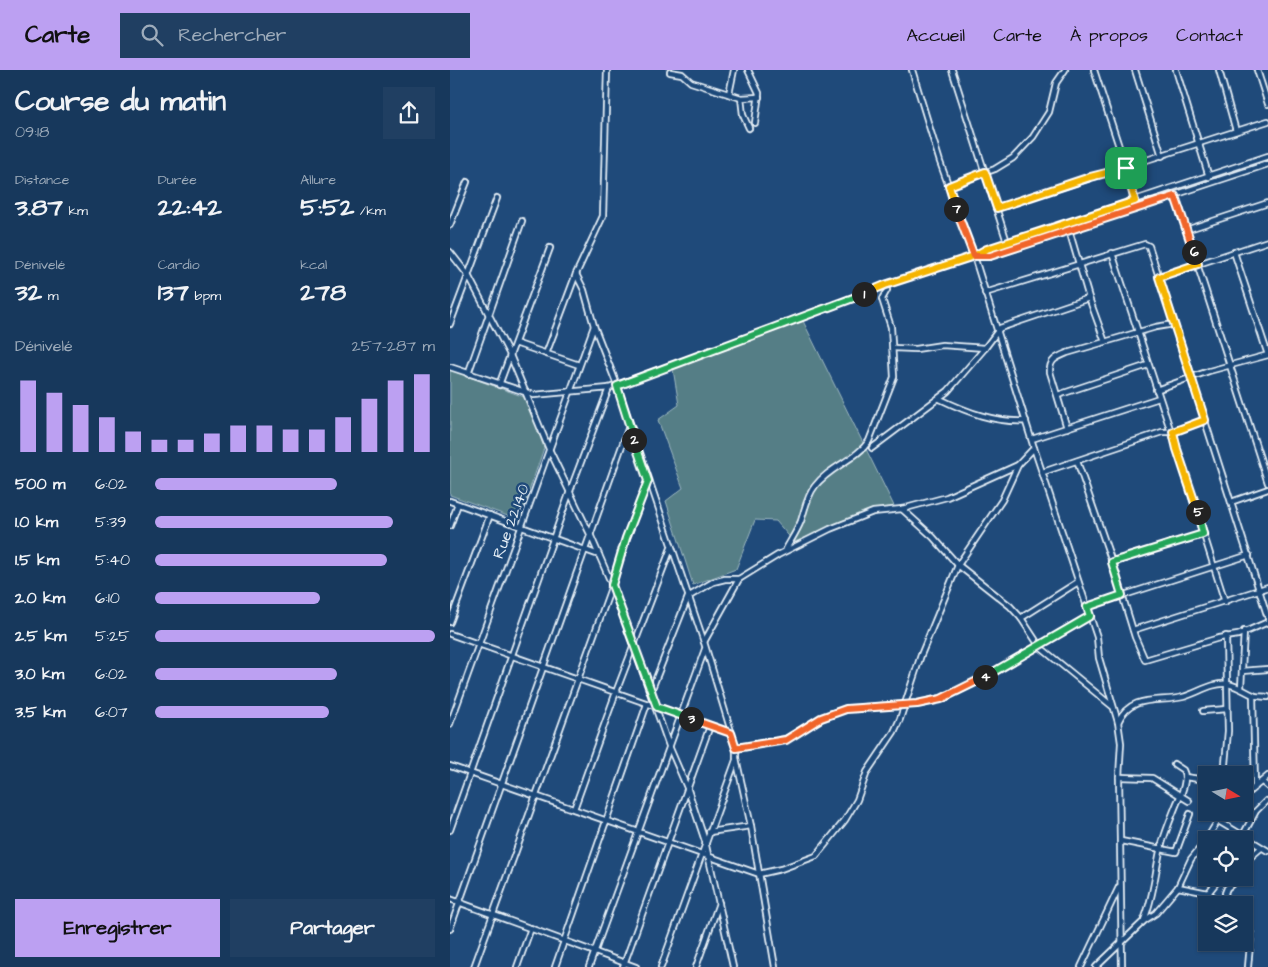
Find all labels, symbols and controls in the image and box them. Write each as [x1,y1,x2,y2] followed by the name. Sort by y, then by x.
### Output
[120,13,470,58] search box
[25,18,90,52] text: Carte
[138,21,166,49] icon: search
[178,22,286,49] text: Rechercher
[906,23,965,48] text: Accueil
[993,23,1042,48] text: Carte
[1070,23,1148,48] text: À propos
[1176,23,1243,48] text: Contact
[15,82,226,121] text: Course du matin
[383,87,435,139] button: share
[15,121,49,143] text: 09:18
[1105,147,1147,189] pin
[1112,154,1140,182] icon: arrive
[15,170,69,190] text: Distance
[158,170,197,190] text: Durée
[300,170,336,190] text: Allure
[15,190,63,225] text: 3.87
[158,190,222,225] text: 22:42
[300,190,354,225] text: 5:52
[944,196,968,222] pin: 7
[952,199,961,219] text: 7
[63,201,88,221] text: km
[354,201,386,221] text: /km
[1182,240,1206,264] pin: 6
[1190,242,1199,262] text: 6
[15,255,65,275] text: Dénivelé
[158,255,200,275] text: Cardio
[300,255,327,275] text: kcal
[15,275,42,310] text: 32
[158,275,189,310] text: 137
[300,275,346,310] text: 278
[852,282,876,306] pin: 1
[864,284,865,304] text: 1
[42,286,59,306] text: m
[189,286,221,306] text: bpm
[15,335,73,357] text: Dénivelé
[351,335,435,357] text: 257–287 m
[622,428,646,452] pin: 2
[630,430,639,450] text: 2
[15,473,65,495] text: 500 m
[95,473,127,495] text: 6:02
[487,481,535,562] street label: Rue 22.140
[1186,500,1210,524] pin: 5
[1194,502,1203,522] text: 5
[15,511,58,533] text: 1.0 km
[95,511,126,533] text: 5:39
[15,549,59,571] text: 1.5 km
[95,549,130,571] text: 5:40
[15,587,65,609] text: 2.0 km
[95,587,120,609] text: 6:10
[15,625,66,647] text: 2.5 km
[95,625,129,647] text: 5:25
[15,663,64,685] text: 3.0 km
[95,663,127,685] text: 6:02
[972,664,998,690] pin: 4
[981,667,990,687] text: 4
[15,701,65,723] text: 3.5 km
[95,701,128,723] text: 6:07
[678,706,704,732] pin: 3
[688,709,695,729] text: 3
[1198,766,1252,821] north arrow
[1198,766,1253,951] map controls
[1198,831,1253,886] button: locate
[1198,896,1253,951] button: layers
[15,899,220,957] button: Enregistrer
[230,899,435,957] button: Partager

